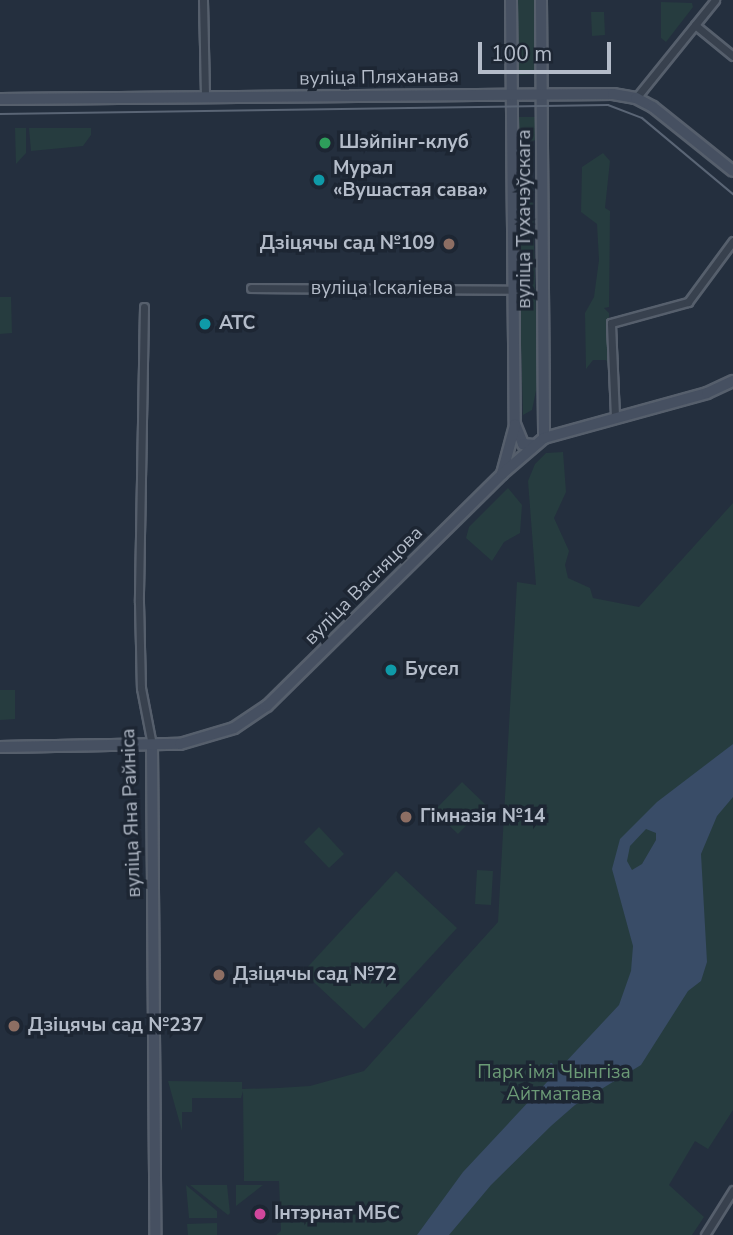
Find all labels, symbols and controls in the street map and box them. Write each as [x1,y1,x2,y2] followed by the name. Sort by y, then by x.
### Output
[481,28,614,72] scale bar
[491,40,552,68] text: 100 m
[299,65,459,91] street label: вуліца Пляханава
[514,129,536,309] street label: вуліца Тухачэўскага
[339,132,469,154] place label: Шэйпінг-клуб
[317,135,333,151] marker: Шэйпінг-клуб
[333,158,488,202] place label: Мурал «Вушастая сава»
[311,172,327,188] marker: Мурал «Вушастая сава»
[260,233,435,255] place label: Дзіцячы сад №109
[441,236,457,252] marker: Дзіцячы сад №109
[311,278,453,300] street label: вуліца Іскаліева
[219,313,255,335] place label: АТС
[197,316,213,332] marker: АТС
[300,522,428,650] street label: вуліца Васняцова
[405,659,459,681] place label: Бусел
[383,662,399,678] marker: Бусел
[118,728,146,898] street label: вуліца Яна Райніса
[420,806,545,828] place label: Гімназія №14
[398,809,414,825] marker: Гімназія №14
[233,964,397,986] place label: Дзіцячы сад №72
[211,967,227,983] marker: Дзіцячы сад №72
[28,1015,203,1037] place label: Дзіцячы сад №237
[6,1018,22,1034] marker: Дзіцячы сад №237
[477,1062,631,1106] park label: Парк імя Чынгіза Айтматава
[274,1203,400,1225] place label: Інтэрнат МБС
[252,1206,268,1222] marker: Інтэрнат МБС

